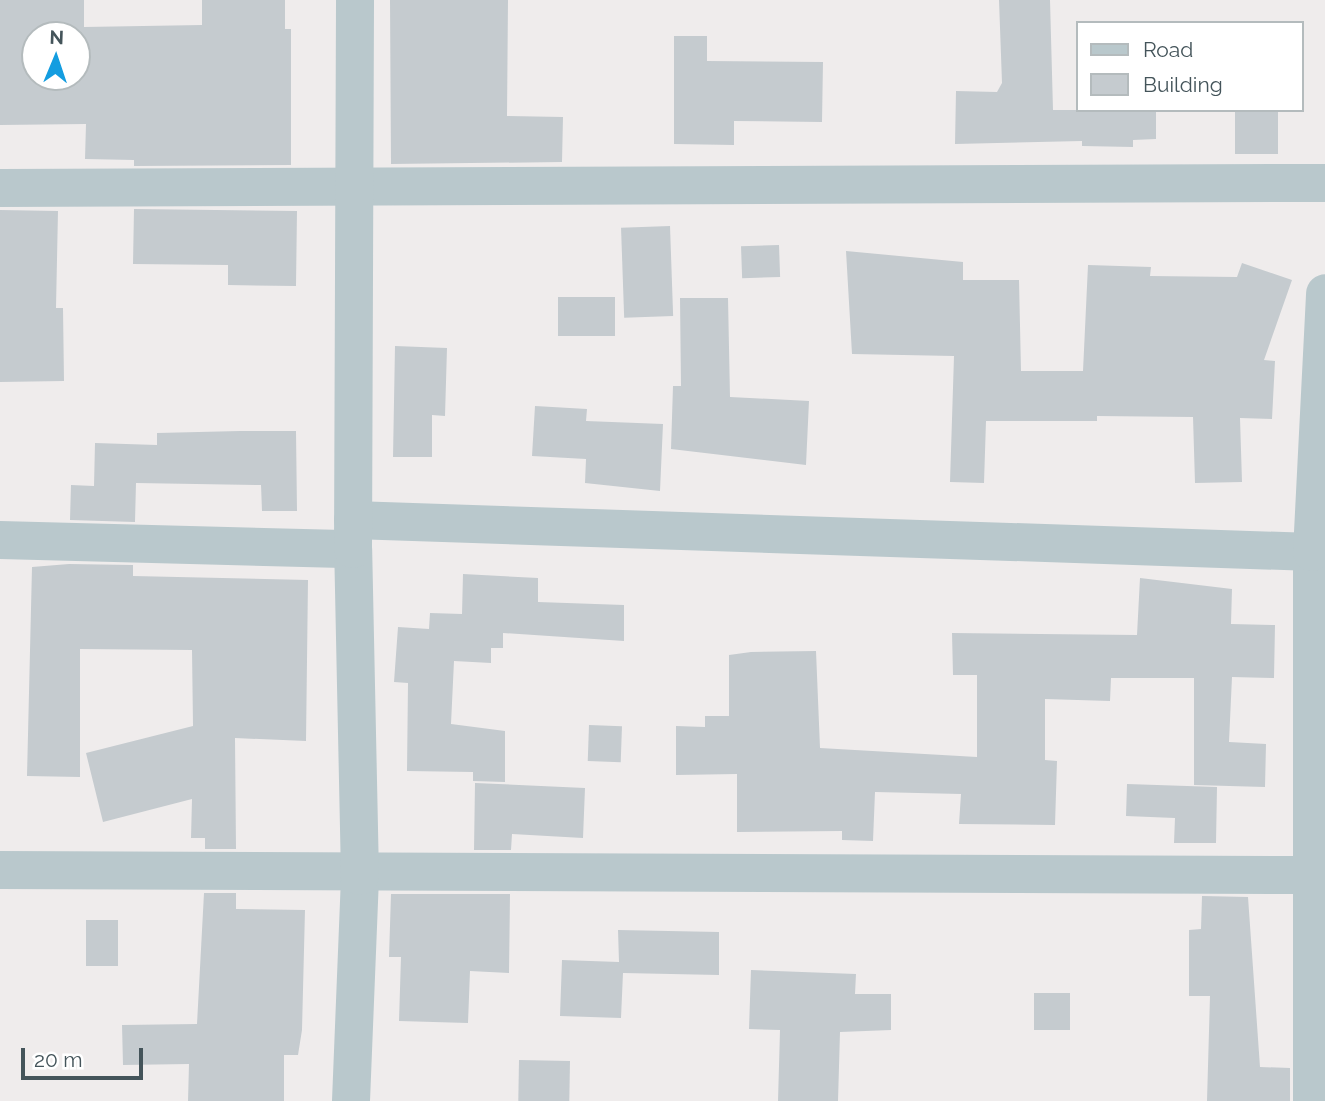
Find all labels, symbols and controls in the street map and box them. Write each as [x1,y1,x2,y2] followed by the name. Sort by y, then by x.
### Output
[21,21,91,91] north arrow
[1076,21,1304,112] legend
[49,26,64,48] text: N
[1143,37,1193,62] text: Road
[1143,72,1223,97] text: Building
[24,1034,147,1078] scale bar
[34,1047,82,1072] text: 20 m

